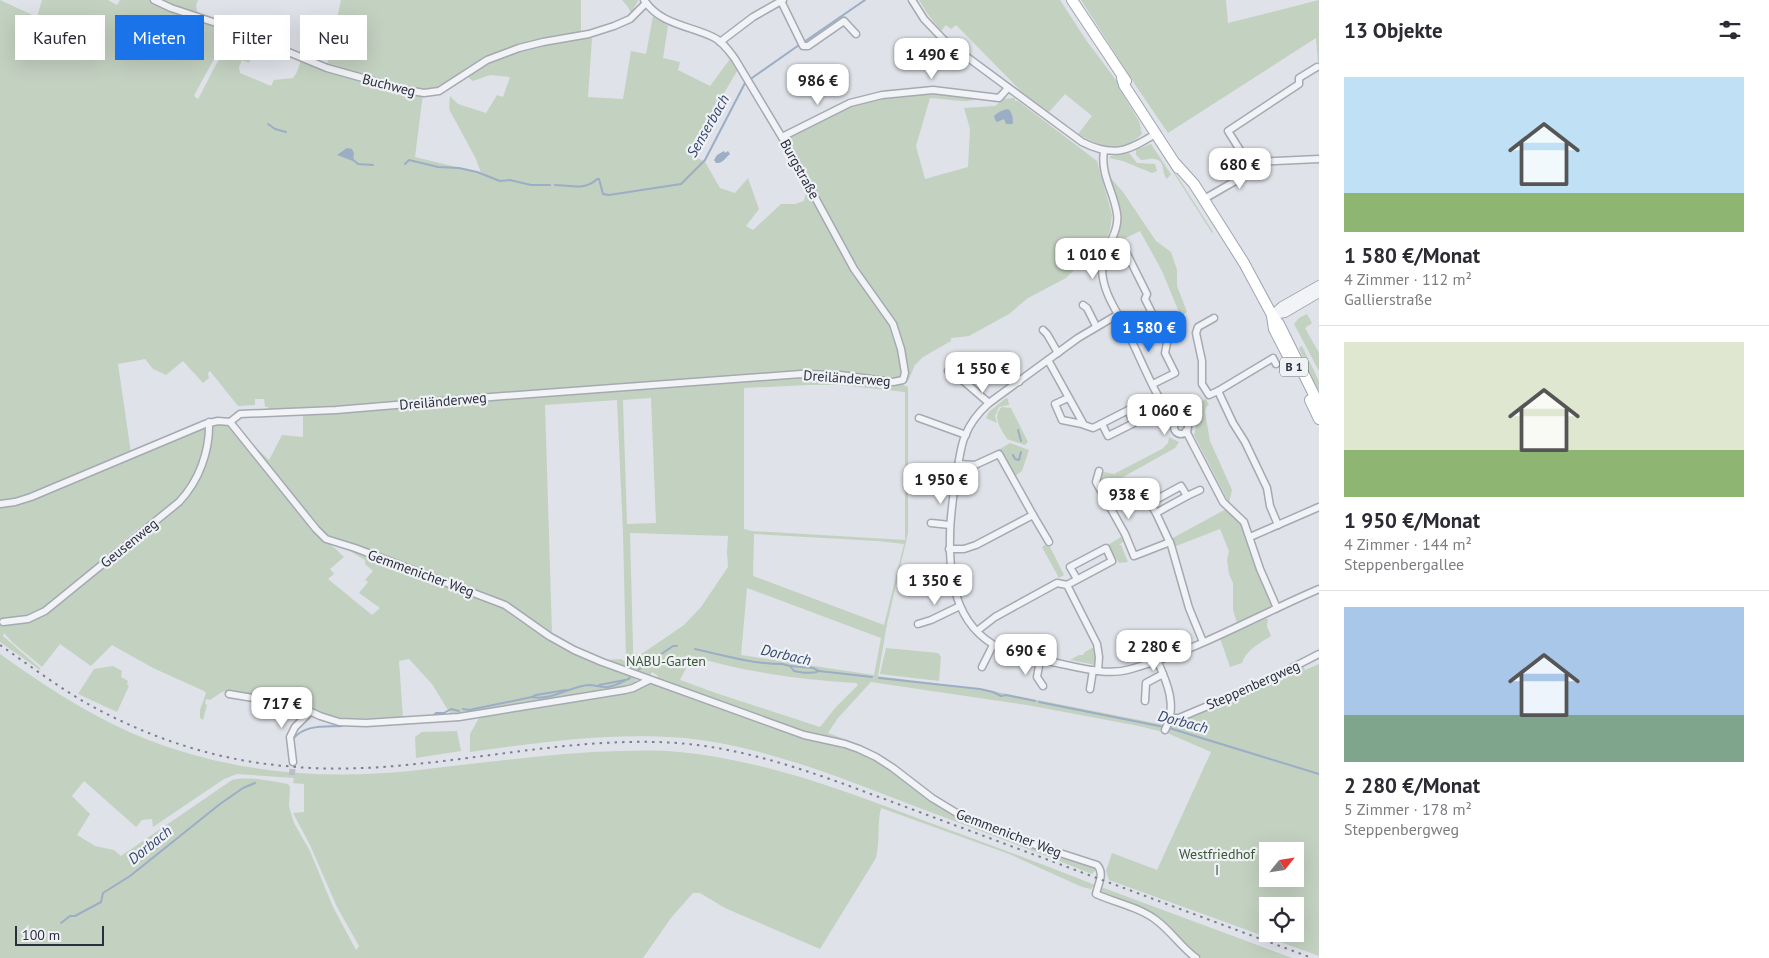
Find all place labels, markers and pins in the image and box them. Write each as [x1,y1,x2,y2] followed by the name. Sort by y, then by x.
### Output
[886,38,978,80] pin: 1 490 €
[783,64,853,106] pin: 986 €
[1205,148,1275,190] pin: 680 €
[1047,238,1139,280] pin: 1 010 €
[1103,310,1195,353] pin: 1 580 €
[937,352,1029,394] pin: 1 550 €
[1119,394,1211,436] pin: 1 060 €
[895,462,987,505] pin: 1 950 €
[1094,478,1164,520] pin: 938 €
[889,564,981,606] pin: 1 350 €
[1108,630,1200,672] pin: 2 280 €
[991,634,1061,676] pin: 690 €
[247,686,317,729] pin: 717 €

